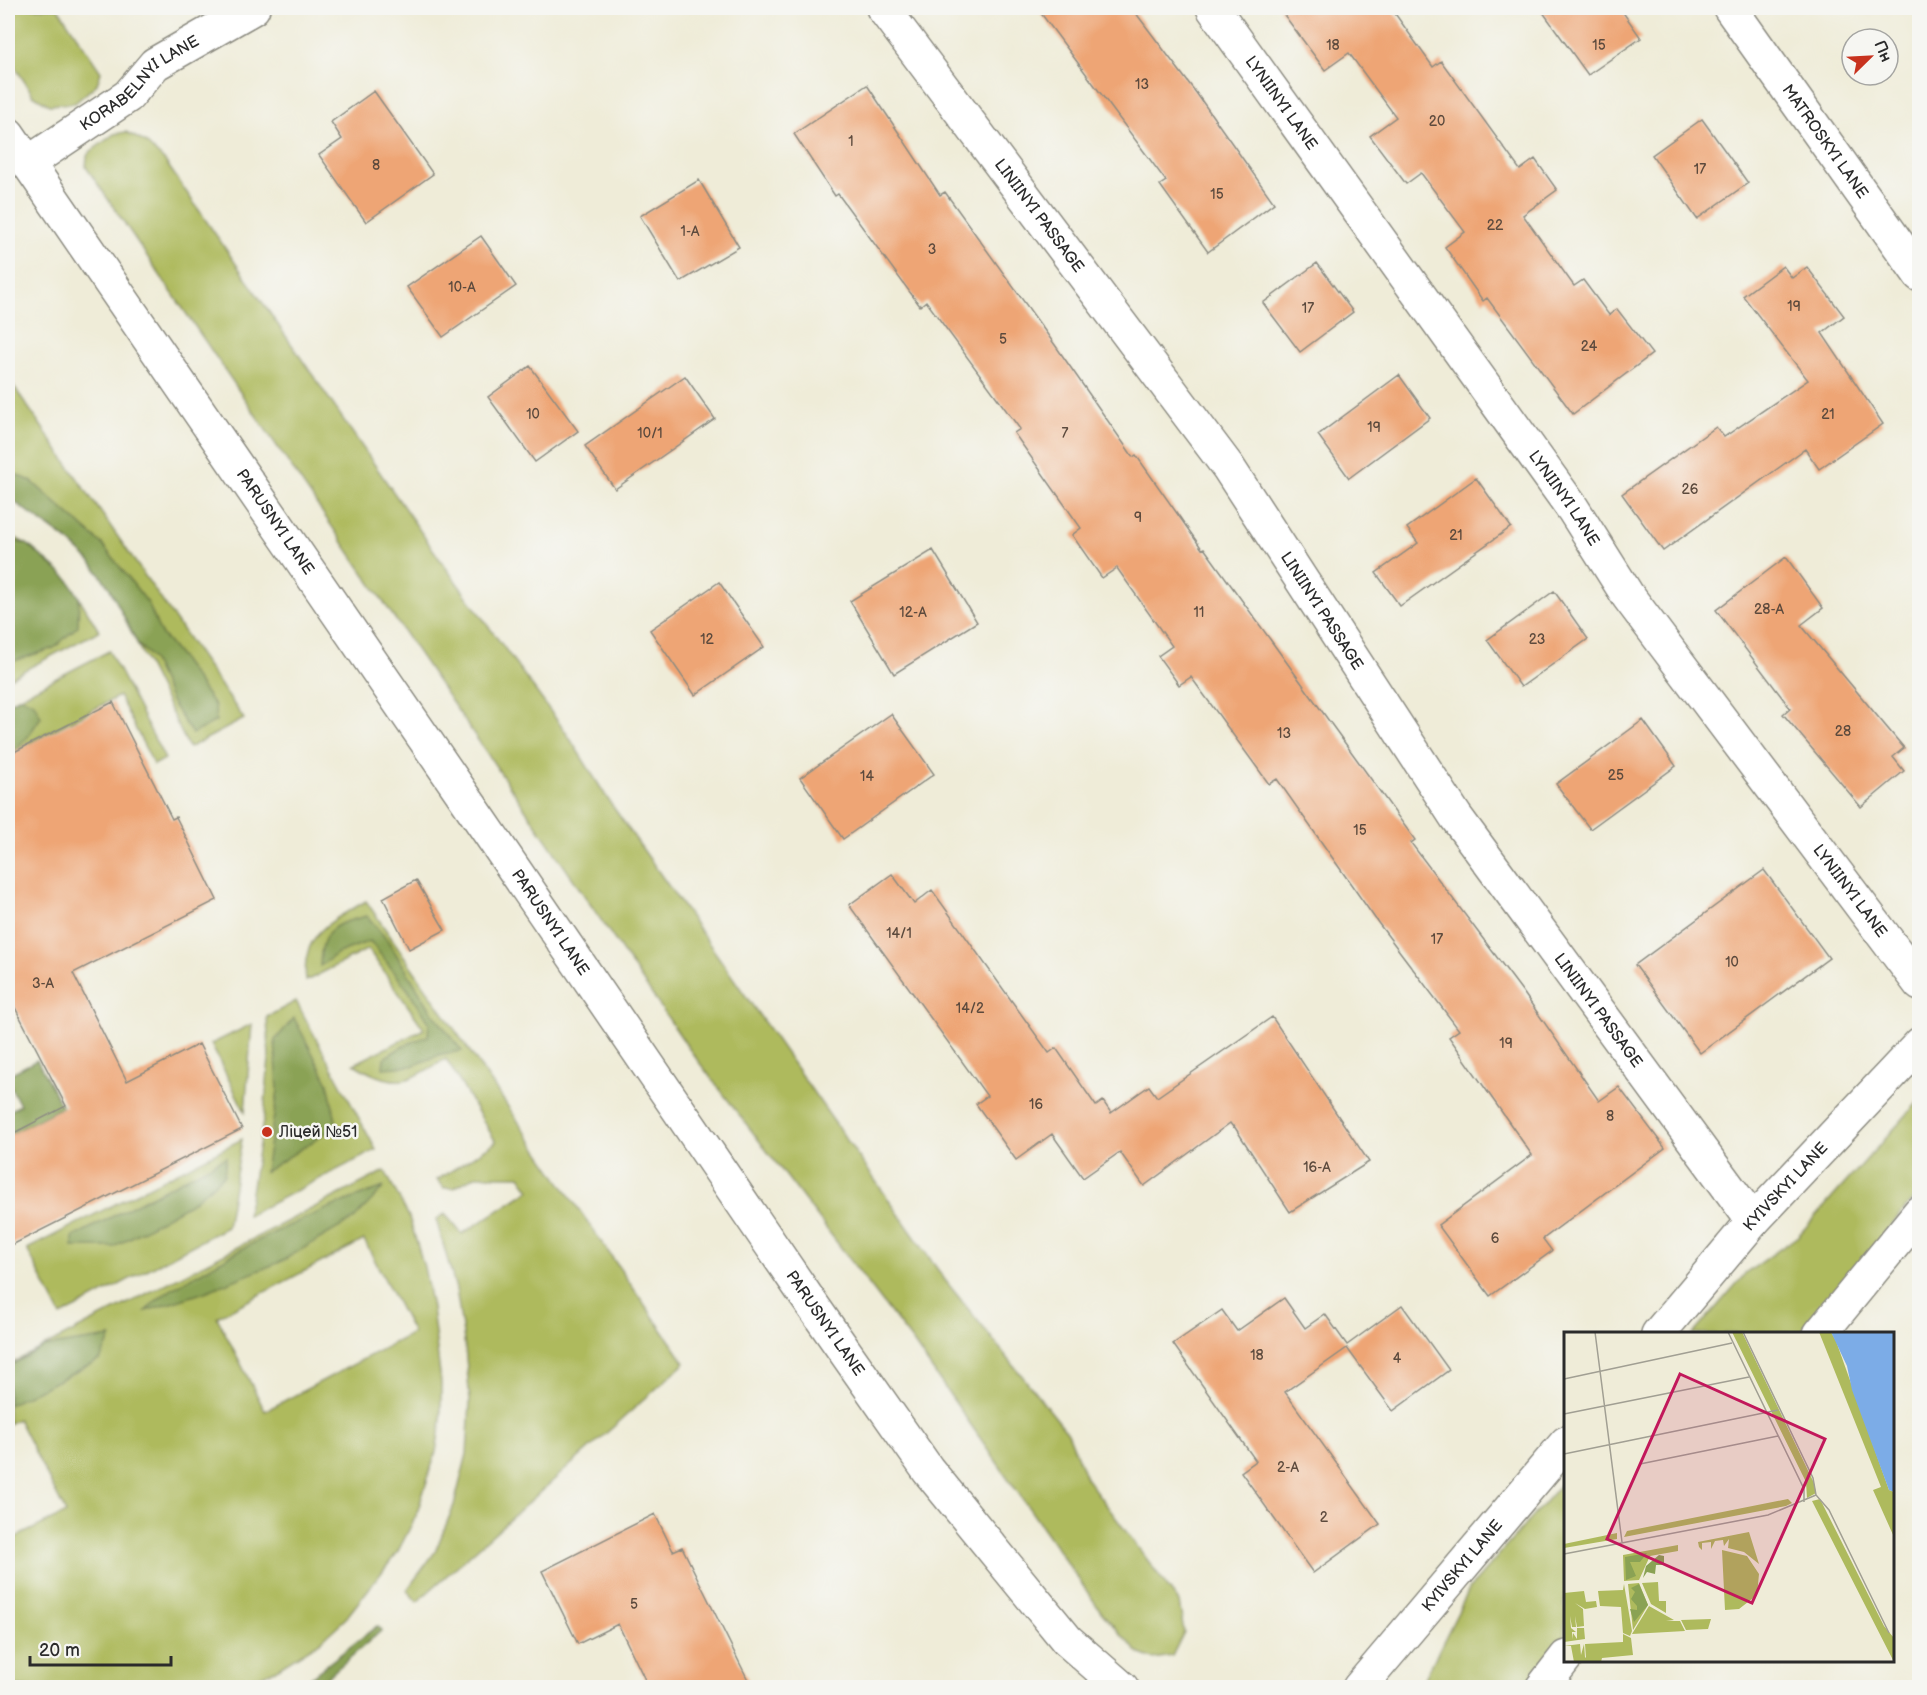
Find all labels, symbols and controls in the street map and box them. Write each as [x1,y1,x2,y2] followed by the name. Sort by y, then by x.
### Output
[1840,27,1900,87] north arrow
[76,31,202,135] street label: KORABELNYI LANE
[1326,37,1340,54] house number: 18
[1592,37,1606,54] house number: 15
[1869,38,1895,65] text: Пн
[1241,52,1321,154] street label: LYNIINYI LANE
[1135,76,1149,93] house number: 13
[1778,81,1872,202] street label: MATROSKYI LANE
[1429,113,1445,130] house number: 20
[848,133,854,150] house number: 1
[990,155,1088,276] street label: LINIINYI PASSAGE
[372,157,380,174] house number: 8
[1694,161,1706,178] house number: 17
[1210,186,1224,203] house number: 15
[1487,217,1504,234] house number: 22
[680,223,700,240] house number: 1-А
[928,241,936,258] house number: 3
[448,279,476,296] house number: 10-А
[1787,298,1801,315] house number: 19
[1302,300,1314,317] house number: 17
[999,331,1007,348] house number: 5
[1581,338,1598,355] house number: 24
[526,406,540,423] house number: 10
[1821,406,1835,423] house number: 21
[1367,419,1381,436] house number: 19
[637,425,663,442] house number: 10/1
[1062,425,1069,442] house number: 7
[1525,447,1603,549] street label: LYNIINYI LANE
[232,466,318,578] street label: PARUSNYI LANE
[1682,481,1699,498] house number: 26
[1134,509,1142,526] house number: 9
[1449,527,1463,544] house number: 21
[1276,548,1367,673] street label: LINIINYI PASSAGE
[1754,601,1785,618] house number: 28-А
[899,604,927,621] house number: 12-А
[1194,604,1204,621] house number: 11
[700,631,715,648] house number: 12
[1529,631,1545,648] house number: 23
[1835,723,1851,740] house number: 28
[1277,725,1291,742] house number: 13
[1608,767,1624,784] house number: 25
[860,768,874,785] house number: 14
[1353,822,1367,839] house number: 15
[1809,841,1891,941] street label: LYNIINYI LANE
[508,866,593,979] street label: PARUSNYI LANE
[886,925,912,942] house number: 14/1
[1431,931,1443,948] house number: 17
[1550,950,1646,1071] street label: LINIINYI PASSAGE
[1725,954,1739,971] house number: 10
[32,975,55,992] house number: 3-А
[956,1000,985,1017] house number: 14/2
[1499,1035,1513,1052] house number: 19
[1029,1096,1043,1113] house number: 16
[1606,1108,1614,1125] house number: 8
[278,1123,357,1142] place label: Ліцей №51
[260,1125,274,1139] marker: Ліцей №51
[1739,1138,1832,1235] street label: KYIVSKYI LANE
[1303,1159,1331,1176] house number: 16-А
[1491,1230,1500,1247] house number: 6
[782,1267,868,1380] street label: PARUSNYI LANE
[1564,1332,1894,1662] inset map
[1250,1347,1264,1364] house number: 18
[1393,1350,1402,1367] house number: 4
[1277,1459,1299,1476] house number: 2-А
[1320,1509,1329,1526] house number: 2
[1418,1516,1507,1616] street label: KYIVSKYI LANE
[630,1596,638,1613] house number: 5
[30,1629,171,1667] scale bar
[39,1640,80,1661] text: 20 m

